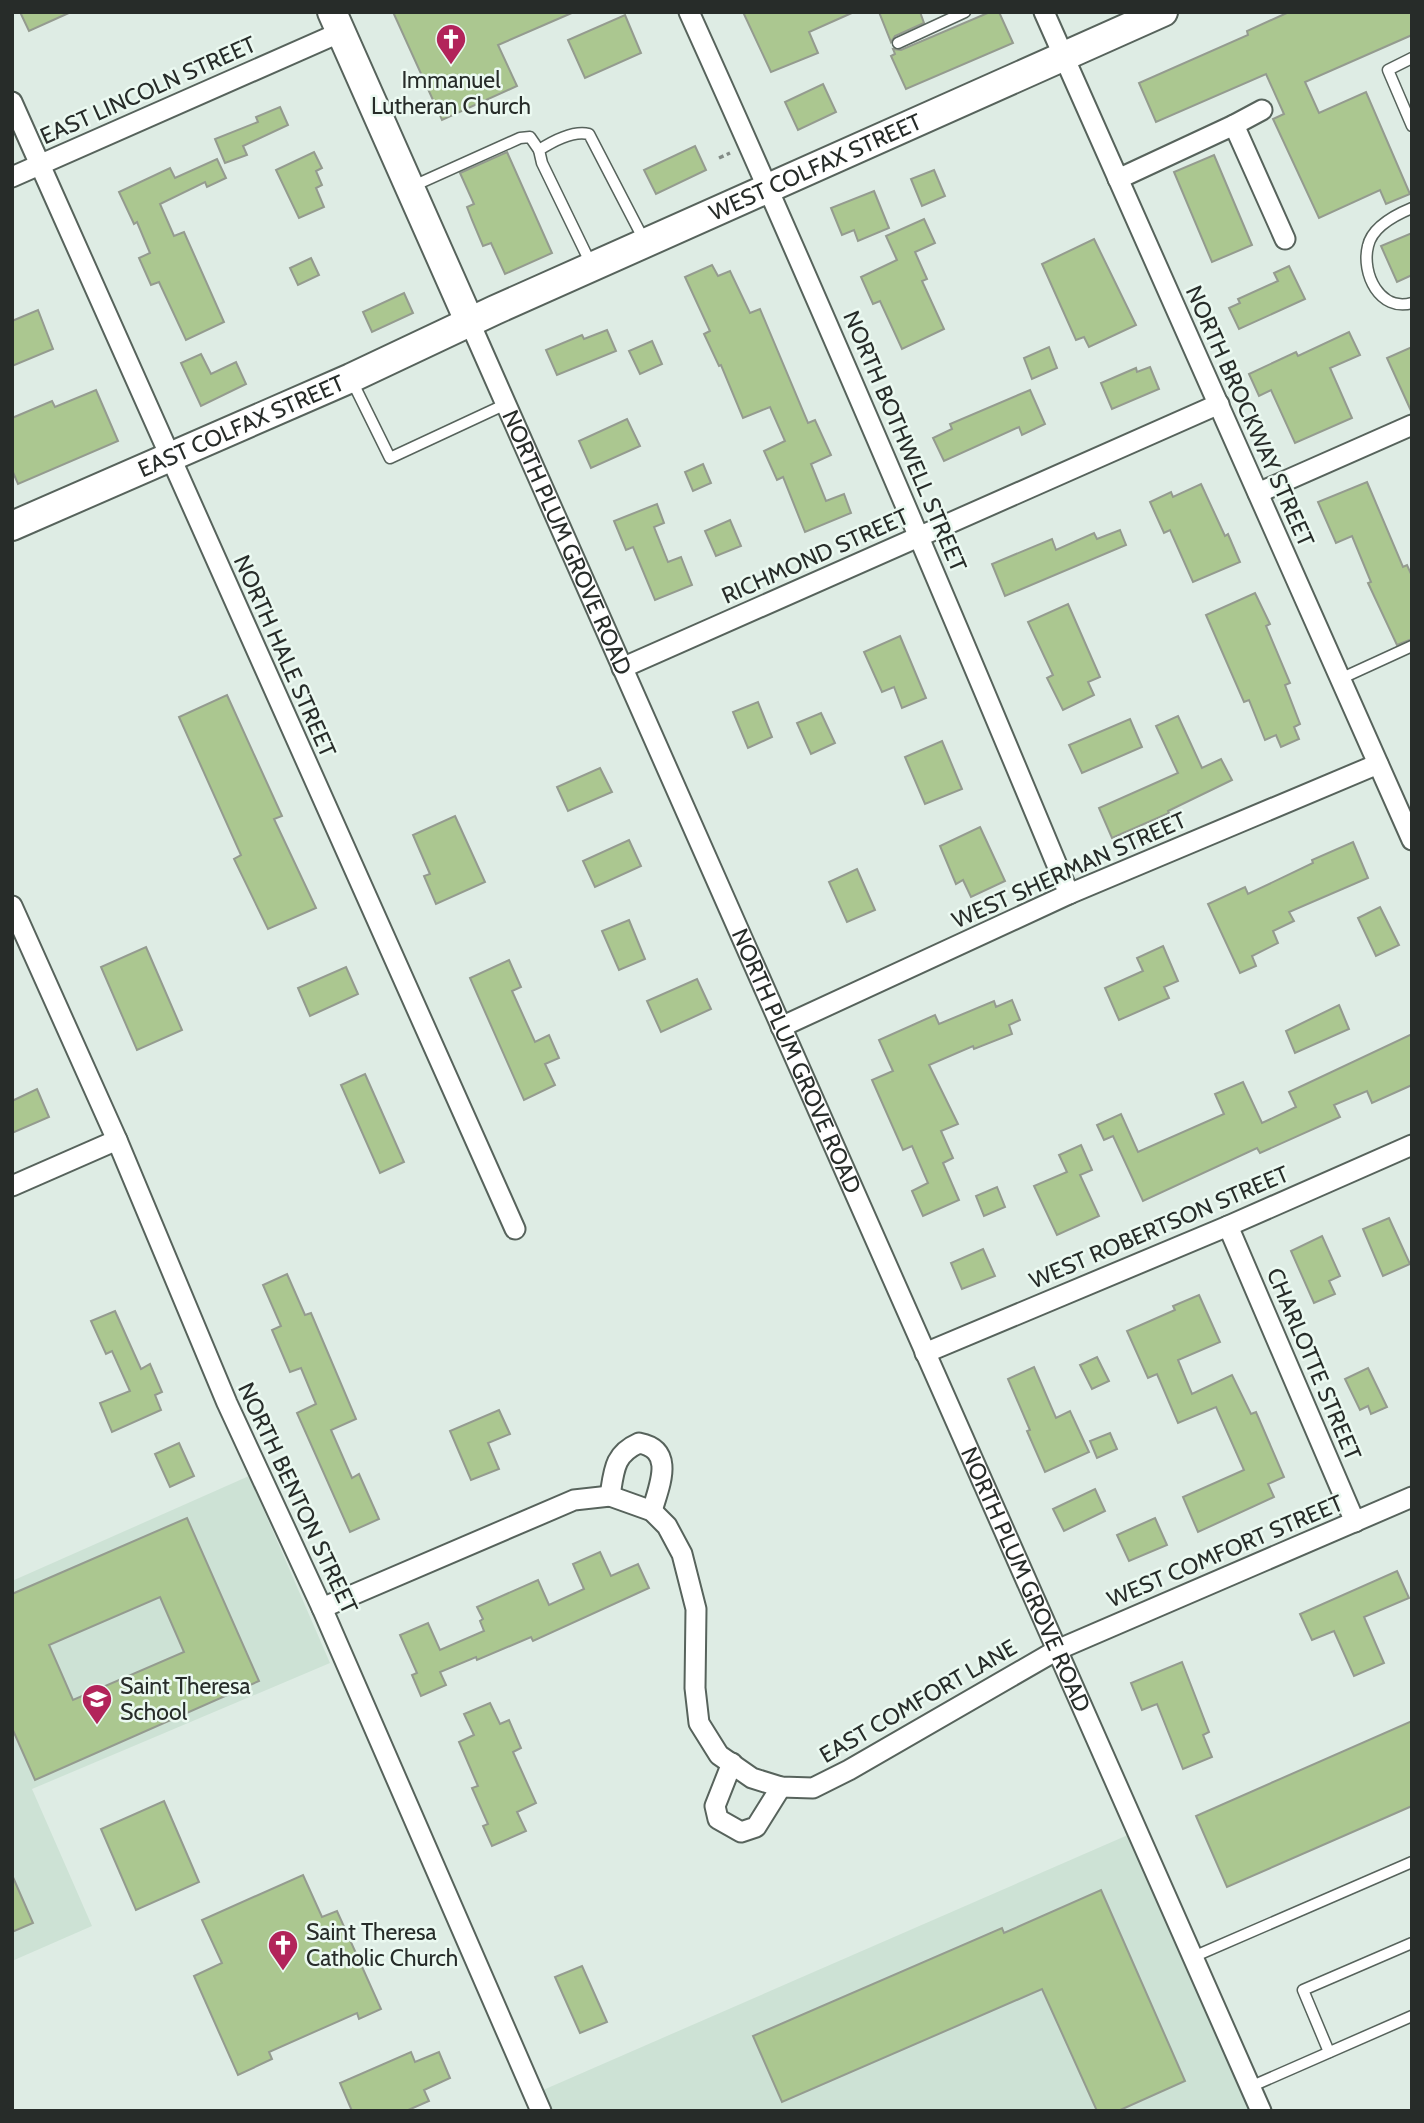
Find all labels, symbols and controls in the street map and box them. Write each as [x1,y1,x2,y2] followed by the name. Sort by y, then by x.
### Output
[434,22,468,66] church icon: Immanuel Lutheran Church
[36,30,260,150] street label: EAST LINCOLN STREET
[371,66,531,120] place label: Immanuel Lutheran Church
[705,107,926,227] street label: WEST COLFAX STREET
[1180,281,1320,551] street label: NORTH BROCKWAY STREET
[837,306,973,576] street label: NORTH BOTHWELL STREET
[134,369,348,483] street label: EAST COLFAX STREET
[496,406,638,679] street label: NORTH PLUM GROVE ROAD
[717,502,913,610] street label: RICHMOND STREET
[228,551,342,761] street label: NORTH HALE STREET
[948,806,1190,934] street label: WEST SHERMAN STREET
[726,924,867,1198] street label: NORTH PLUM GROVE ROAD
[1025,1160,1293,1294] street label: WEST ROBERTSON STREET
[1261,1264,1367,1464] street label: CHARLOTTE STREET
[232,1378,364,1618] street label: NORTH BENTON STREET
[955,1443,1097,1716] street label: NORTH PLUM GROVE ROAD
[1103,1489,1347,1613] street label: WEST COMFORT STREET
[814,1633,1022,1769] street label: EAST COMFORT LANE
[120,1672,251,1726] place label: Saint Theresa School
[80,1682,114,1726] school or university icon: Saint Theresa School
[306,1918,458,1972] place label: Saint Theresa Catholic Church
[266,1928,300,1972] church icon: Saint Theresa Catholic Church

